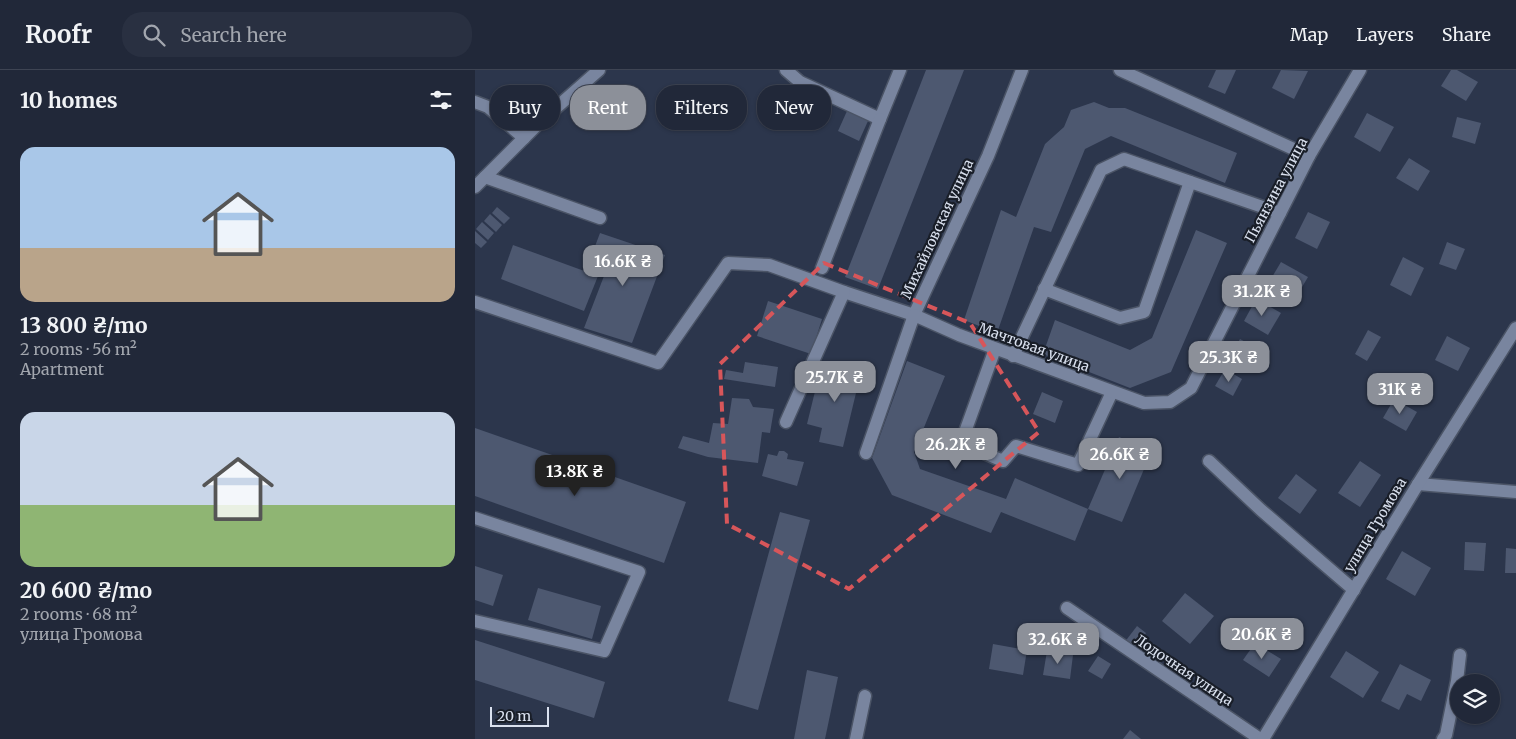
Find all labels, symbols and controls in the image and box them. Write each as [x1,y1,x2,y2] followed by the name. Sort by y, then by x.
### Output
[122,12,472,57] search box
[25,19,92,50] text: Roofr
[140,21,168,49] icon: search
[180,23,287,47] text: Search here
[1290,23,1328,46] text: Map
[1356,23,1414,46] text: Layers
[1442,23,1491,46] text: Share
[490,85,560,130] chip: Buy
[570,85,646,130] chip: Rent
[656,85,747,130] chip: Filters
[757,85,831,130] chip: New
[427,86,455,114] icon: filters
[20,87,118,114] text: 10 homes
[1241,134,1312,246] street label: Пьянзина улица
[897,156,977,302] street label: Михайловская улица
[193,179,283,269] icon: home
[577,244,669,287] pin: 16.6K ₴
[594,251,652,271] text: 16.6K ₴
[1216,274,1308,317] pin: 31.2K ₴
[1233,281,1291,301] text: 31.2K ₴
[20,312,147,339] text: 13 800 ₴/mo
[976,319,1093,376] street label: Мачтовая улица
[20,339,137,359] text: 2 rooms · 56 m²
[1183,340,1275,383] pin: 25.3K ₴
[1200,347,1258,367] text: 25.3K ₴
[20,359,104,379] text: Apartment
[789,360,881,403] pin: 25.7K ₴
[806,367,864,387] text: 25.7K ₴
[1365,372,1435,415] pin: 31K ₴
[1378,379,1422,399] text: 31K ₴
[910,428,1002,470] pin: 26.2K ₴
[926,434,986,454] text: 26.2K ₴
[1074,438,1166,480] pin: 26.6K ₴
[193,444,283,534] icon: home
[1090,444,1150,464] text: 26.6K ₴
[529,454,621,497] pin: 13.8K ₴
[546,461,604,481] text: 13.8K ₴
[1340,474,1411,576] street label: улица Громова
[20,577,152,604] text: 20 600 ₴/mo
[20,604,137,624] text: 2 rooms · 68 m²
[1216,618,1308,660] pin: 20.6K ₴
[1012,622,1104,665] pin: 32.6K ₴
[20,624,142,644] text: улица Громова
[1232,624,1292,644] text: 20.6K ₴
[1028,629,1088,649] text: 32.6K ₴
[1131,630,1237,710] street label: Лодочная улица
[1450,674,1500,724] map controls
[1450,674,1500,724] button: layers
[490,704,549,727] scale bar
[497,707,531,725] text: 20 m

